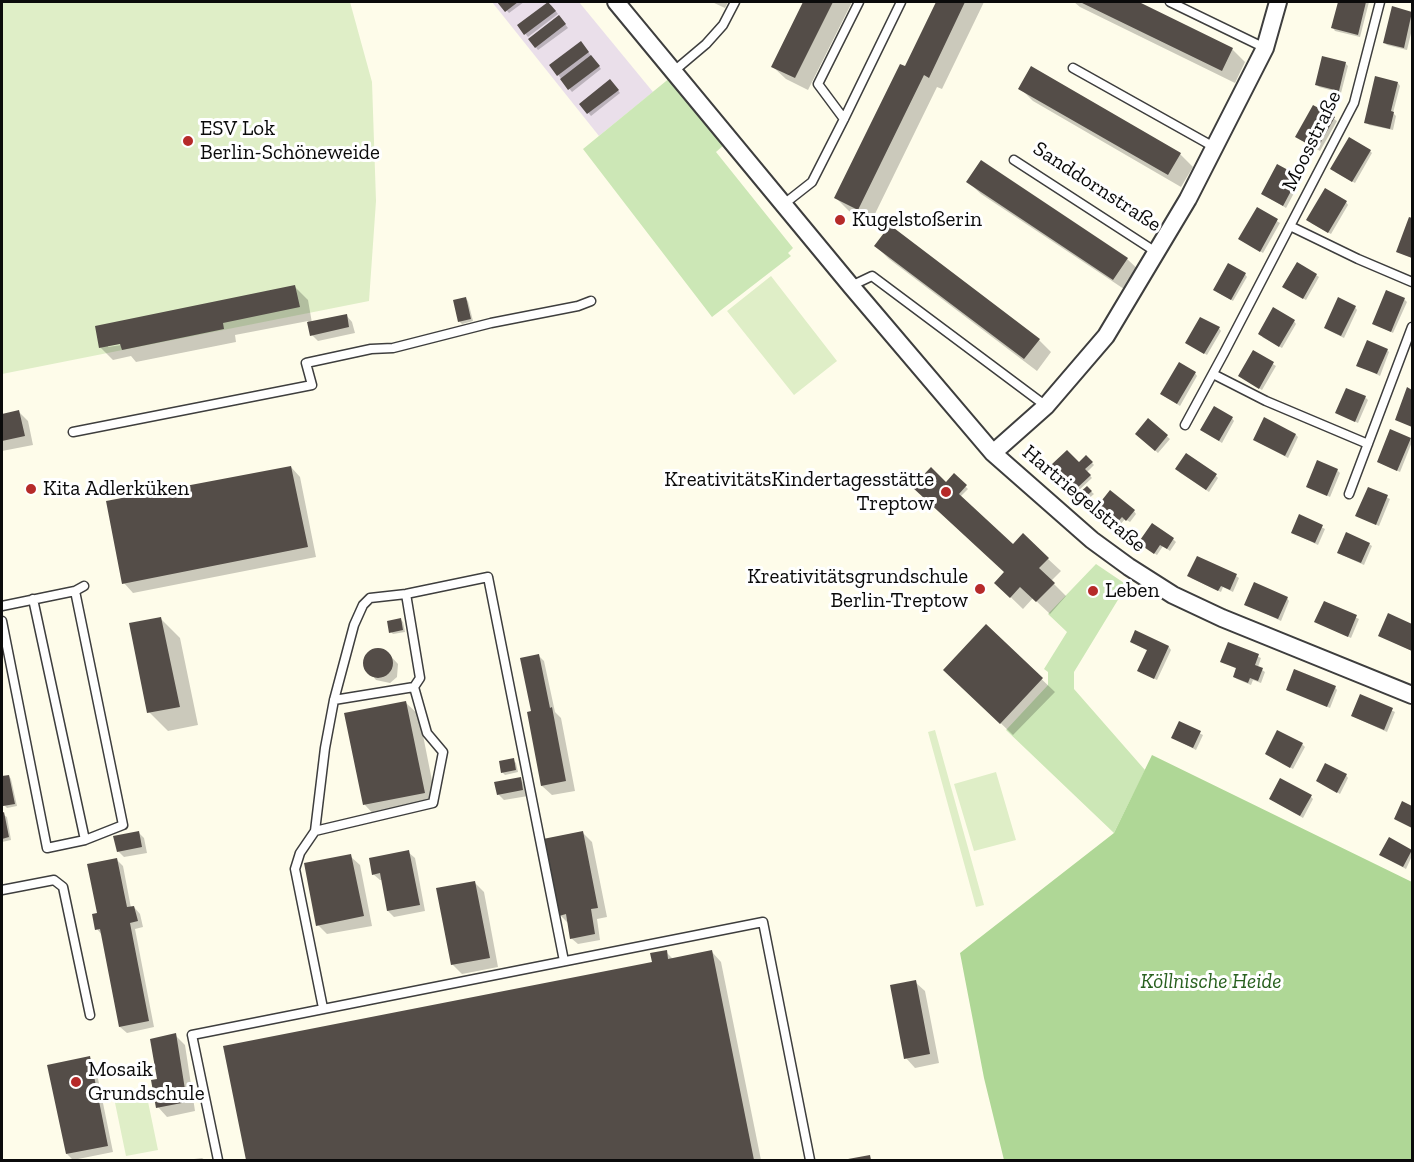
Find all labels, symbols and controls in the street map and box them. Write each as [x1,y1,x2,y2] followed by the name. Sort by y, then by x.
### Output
[1277,87,1347,195] street label: Moosstraße
[200,116,380,166] place label: ESV Lok Berlin-Schöneweide
[181,134,195,148] marker: ESV Lok Berlin-Schöneweide
[1028,136,1166,238] street label: Sanddornstraße
[852,207,982,233] place label: Kugelstoßerin
[833,213,847,227] marker: Kugelstoßerin
[1017,440,1151,558] street label: Hartriegelstraße
[664,467,934,517] place label: KreativitätsKindertagesstätte Treptow
[43,476,189,502] place label: Kita Adlerküken
[24,482,38,496] marker: Kita Adlerküken
[939,485,953,499] marker: KreativitätsKindertagesstätte Treptow
[747,564,968,614] place label: Kreativitätsgrundschule Berlin-Treptow
[1105,578,1159,604] place label: Leben
[973,582,987,596] marker: Kreativitätsgrundschule Berlin-Treptow
[1086,584,1100,598] marker: Leben
[1141,969,1281,995] park label: Köllnische Heide
[88,1057,205,1107] place label: Mosaik Grundschule
[69,1075,83,1089] marker: Mosaik Grundschule

